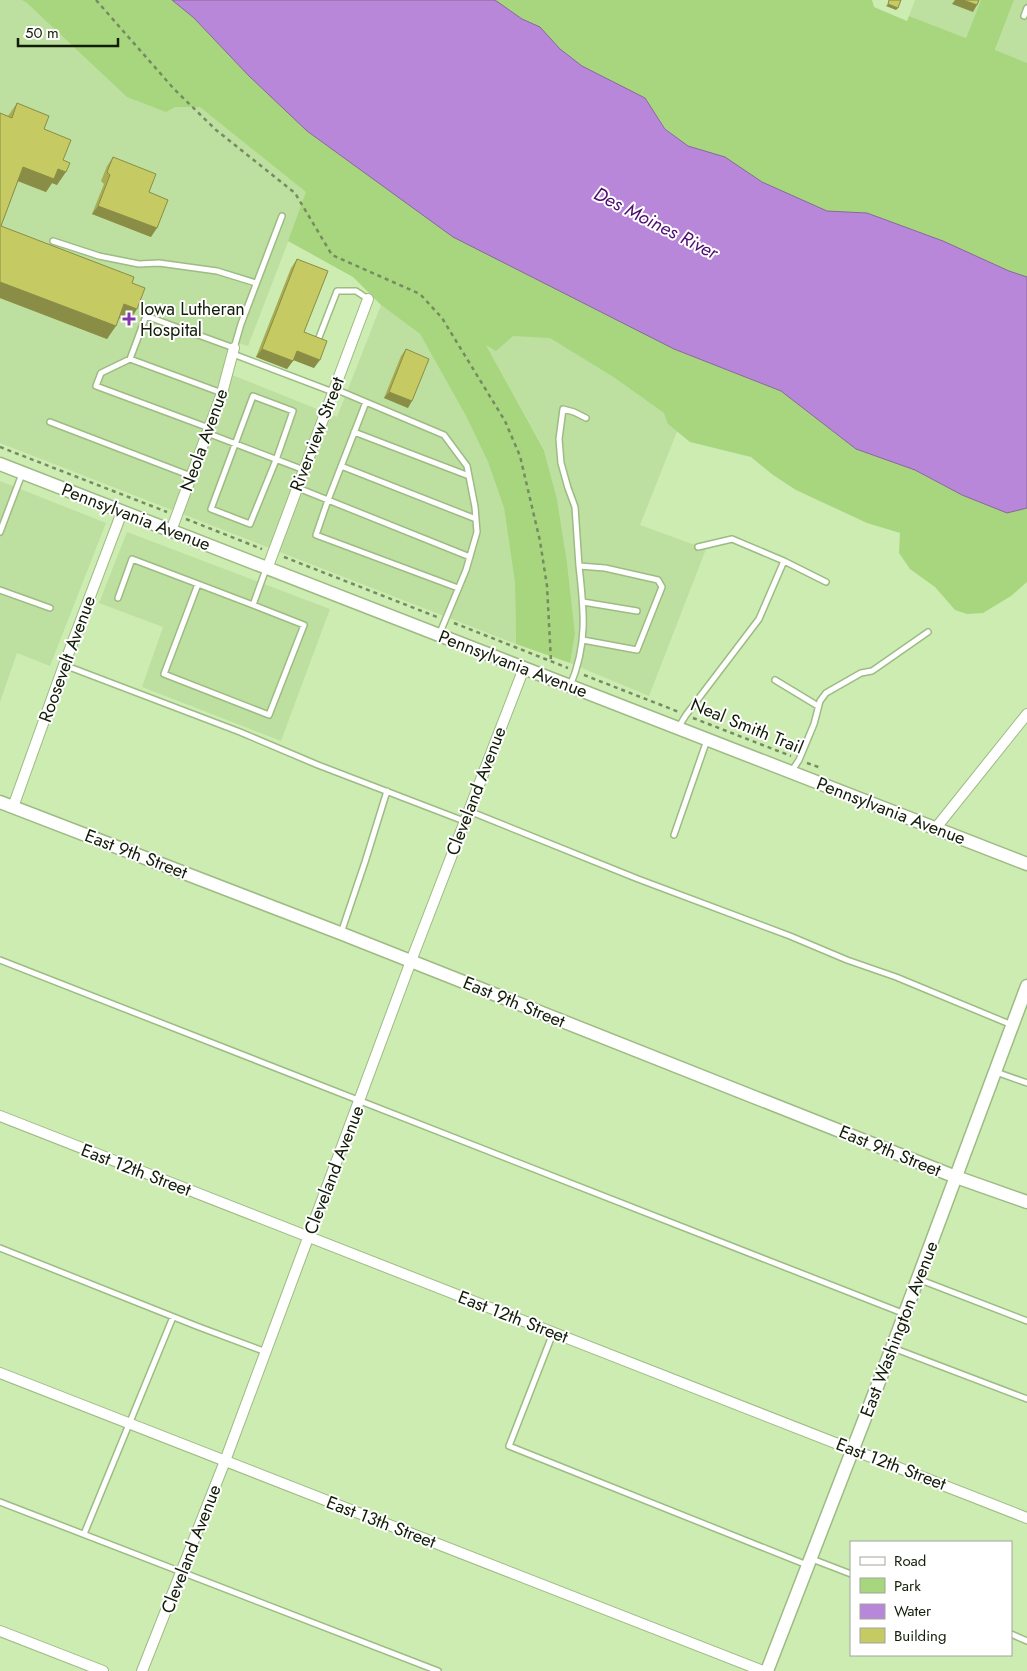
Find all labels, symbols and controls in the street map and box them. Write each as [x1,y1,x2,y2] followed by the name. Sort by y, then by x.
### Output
[18,15,118,47] scale bar
[25,22,59,44] text: 50 m
[589,180,724,267] water label: Des Moines River
[140,296,245,343] place label: Iowa Lutheran Hospital
[122,312,136,326] marker: Iowa Lutheran Hospital
[283,372,351,495] street label: Riverview Street
[173,385,235,495] street label: Neola Avenue
[58,477,214,557] street label: Pennsylvania Avenue
[32,592,102,726] street label: Roosevelt Avenue
[435,624,591,704] street label: Pennsylvania Avenue
[687,692,807,760] street label: Neal Smith Trail
[439,723,513,859] street label: Cleveland Avenue
[813,771,969,851] street label: Pennsylvania Avenue
[81,823,192,886] street label: East 9th Street
[459,970,570,1035] street label: East 9th Street
[297,1102,371,1238] street label: Cleveland Avenue
[835,1119,946,1184] street label: East 9th Street
[77,1137,195,1203] street label: East 12th Street
[853,1237,945,1421] street label: East Washington Avenue
[454,1284,572,1350] street label: East 12th Street
[832,1431,950,1497] street label: East 12th Street
[154,1481,228,1617] street label: Cleveland Avenue
[322,1489,440,1555] street label: East 13th Street
[850,1541,1012,1656] legend
[894,1550,926,1572] text: Road
[894,1575,921,1597] text: Park
[894,1600,932,1622] text: Water
[894,1625,946,1647] text: Building

